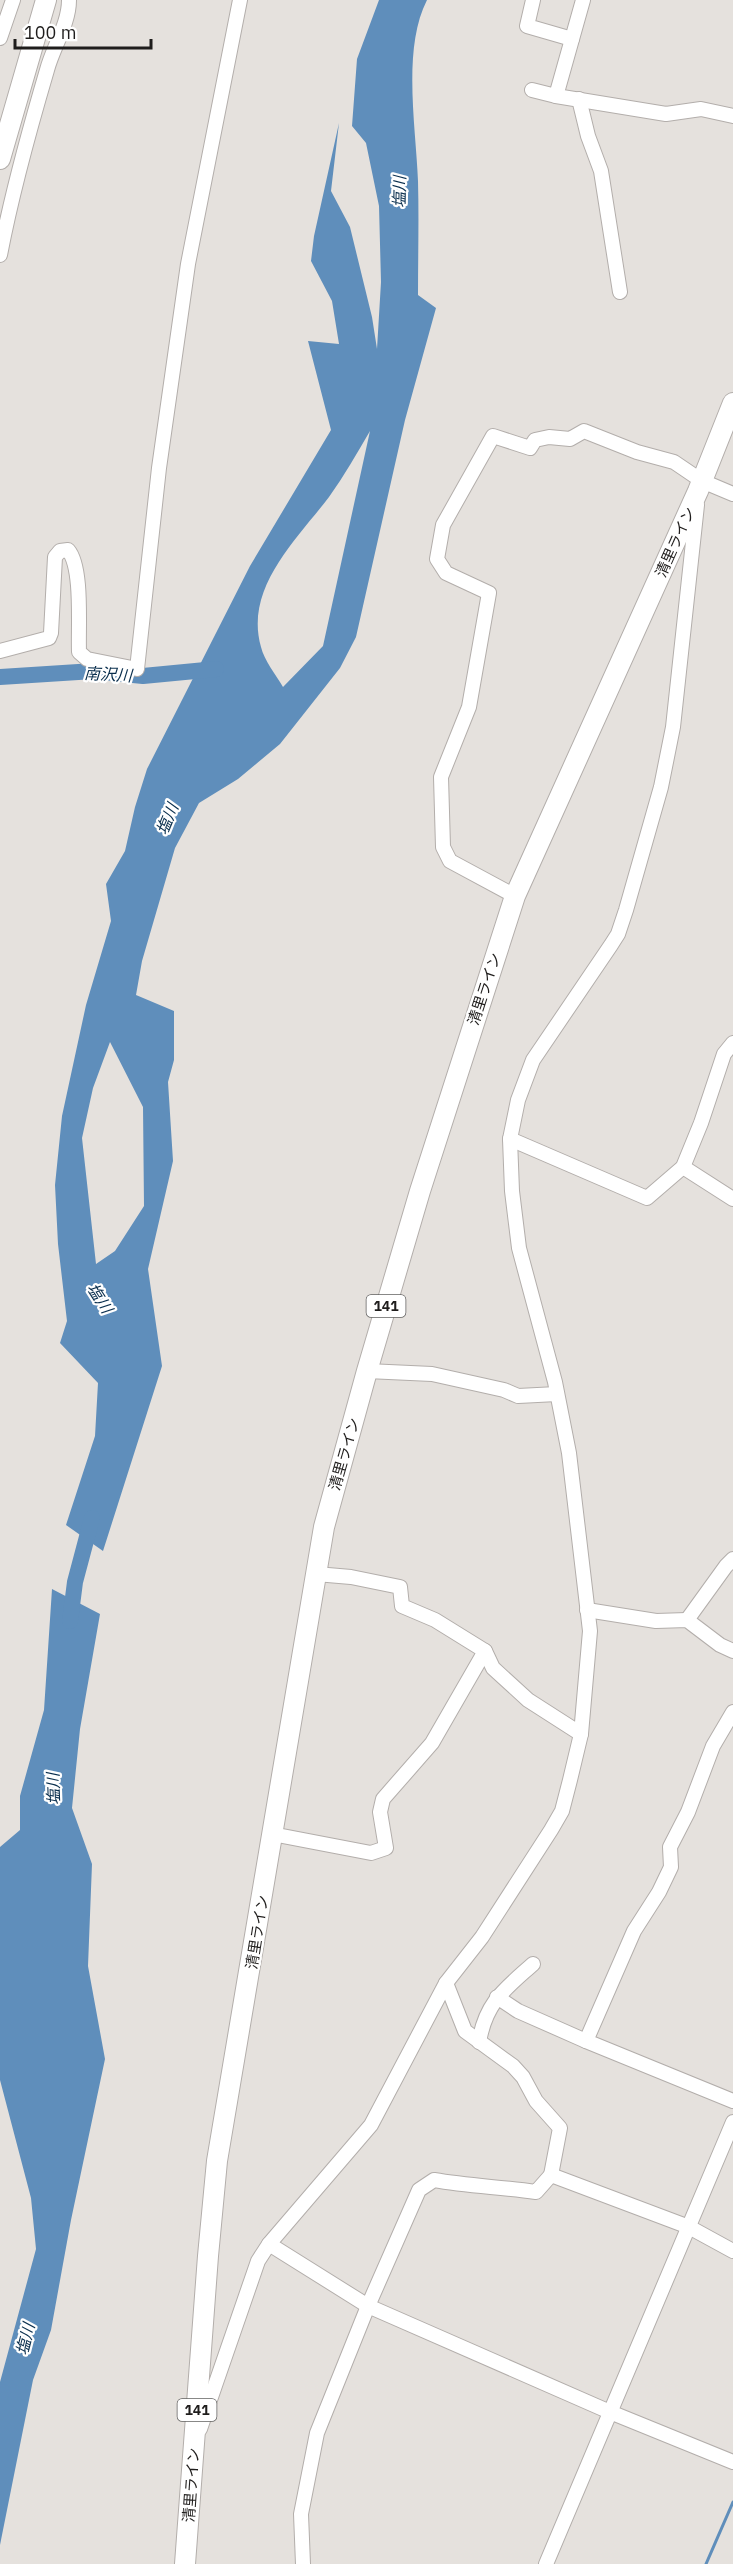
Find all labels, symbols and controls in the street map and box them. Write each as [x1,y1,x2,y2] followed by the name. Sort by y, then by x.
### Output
[15,12,152,50] scale bar
[24,21,76,44] text: 100 m
[389,174,409,208] water label: 塩川
[651,504,699,580] street label: 清里ライン
[84,663,134,685] water label: 南沢川
[152,799,183,838] water label: 塩川
[463,950,505,1028] street label: 清里ライン
[83,1279,118,1319] water label: 塩川
[366,1295,406,1317] road number: 141
[325,1415,363,1493] street label: 清里ライン
[42,1771,64,1805] water label: 塩川
[242,1893,272,1971] street label: 清里ライン
[11,2319,39,2357] water label: 塩川
[178,2399,216,2421] road number: 141
[179,2447,203,2523] street label: 清里ライン

